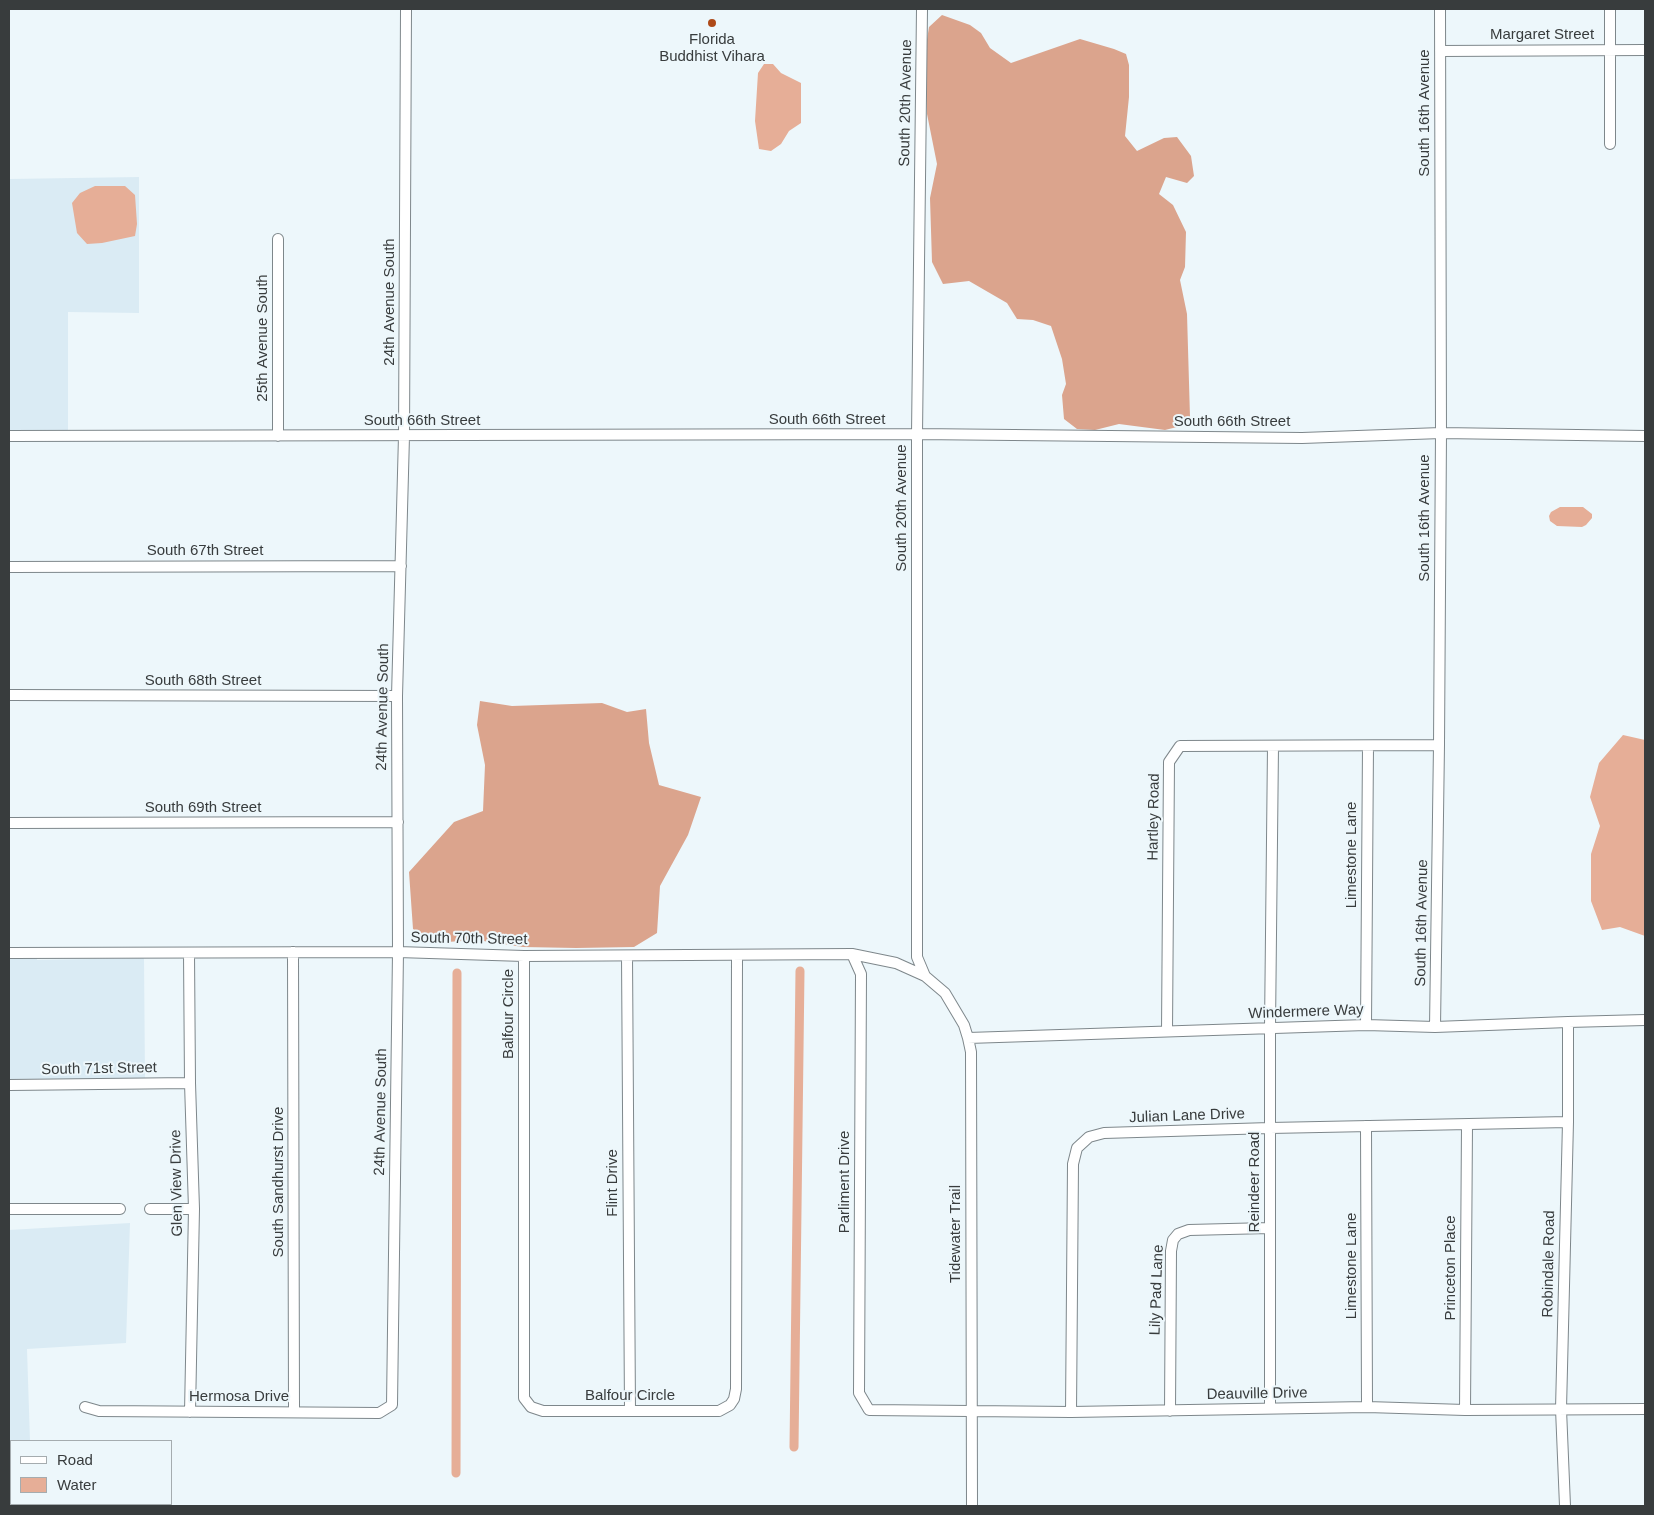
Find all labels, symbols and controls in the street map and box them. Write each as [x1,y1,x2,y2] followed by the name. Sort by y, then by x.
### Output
[706,17,718,29] marker: Florida Buddhist Vihara
[1490,26,1594,44] street label: Margaret Street
[659,31,765,66] place label: Florida Buddhist Vihara
[896,39,916,167] street label: South 20th Avenue
[1416,49,1434,177] street label: South 16th Avenue
[381,238,399,366] street label: 24th Avenue South
[254,274,272,402] street label: 25th Avenue South
[769,411,885,429] street label: South 66th Street
[364,412,480,430] street label: South 66th Street
[1174,413,1290,431] street label: South 66th Street
[893,444,911,572] street label: South 20th Avenue
[1416,454,1434,582] street label: South 16th Avenue
[147,542,263,560] street label: South 67th Street
[373,643,393,771] street label: 24th Avenue South
[145,672,261,690] street label: South 68th Street
[1144,773,1164,861] street label: Hartley Road
[145,799,261,817] street label: South 69th Street
[1343,802,1361,908] street label: Limestone Lane
[1412,859,1432,987] street label: South 16th Avenue
[410,929,528,949] street label: South 70th Street
[500,969,518,1059] street label: Balfour Circle
[1248,1001,1364,1023] street label: Windermere Way
[371,1048,391,1176] street label: 24th Avenue South
[41,1059,157,1079] street label: South 71st Street
[1129,1105,1245,1127] street label: Julian Lane Drive
[270,1107,288,1257] street label: South Sandhurst Drive
[167,1129,187,1237] street label: Glen View Drive
[836,1131,854,1233] street label: Parliment Drive
[1246,1132,1264,1232] street label: Reindeer Road
[604,1149,622,1217] street label: Flint Drive
[947,1185,965,1283] street label: Tidewater Trail
[1539,1210,1559,1318] street label: Robindale Road
[1343,1213,1361,1319] street label: Limestone Lane
[1442,1215,1460,1321] street label: Princeton Place
[1146,1244,1168,1336] street label: Lily Pad Lane
[1206,1384,1308,1404] street label: Deauville Drive
[585,1387,675,1405] street label: Balfour Circle
[189,1388,289,1406] street label: Hermosa Drive
[10,1440,172,1505] legend
[57,1451,93,1468] text: Road
[57,1476,96,1493] text: Water

